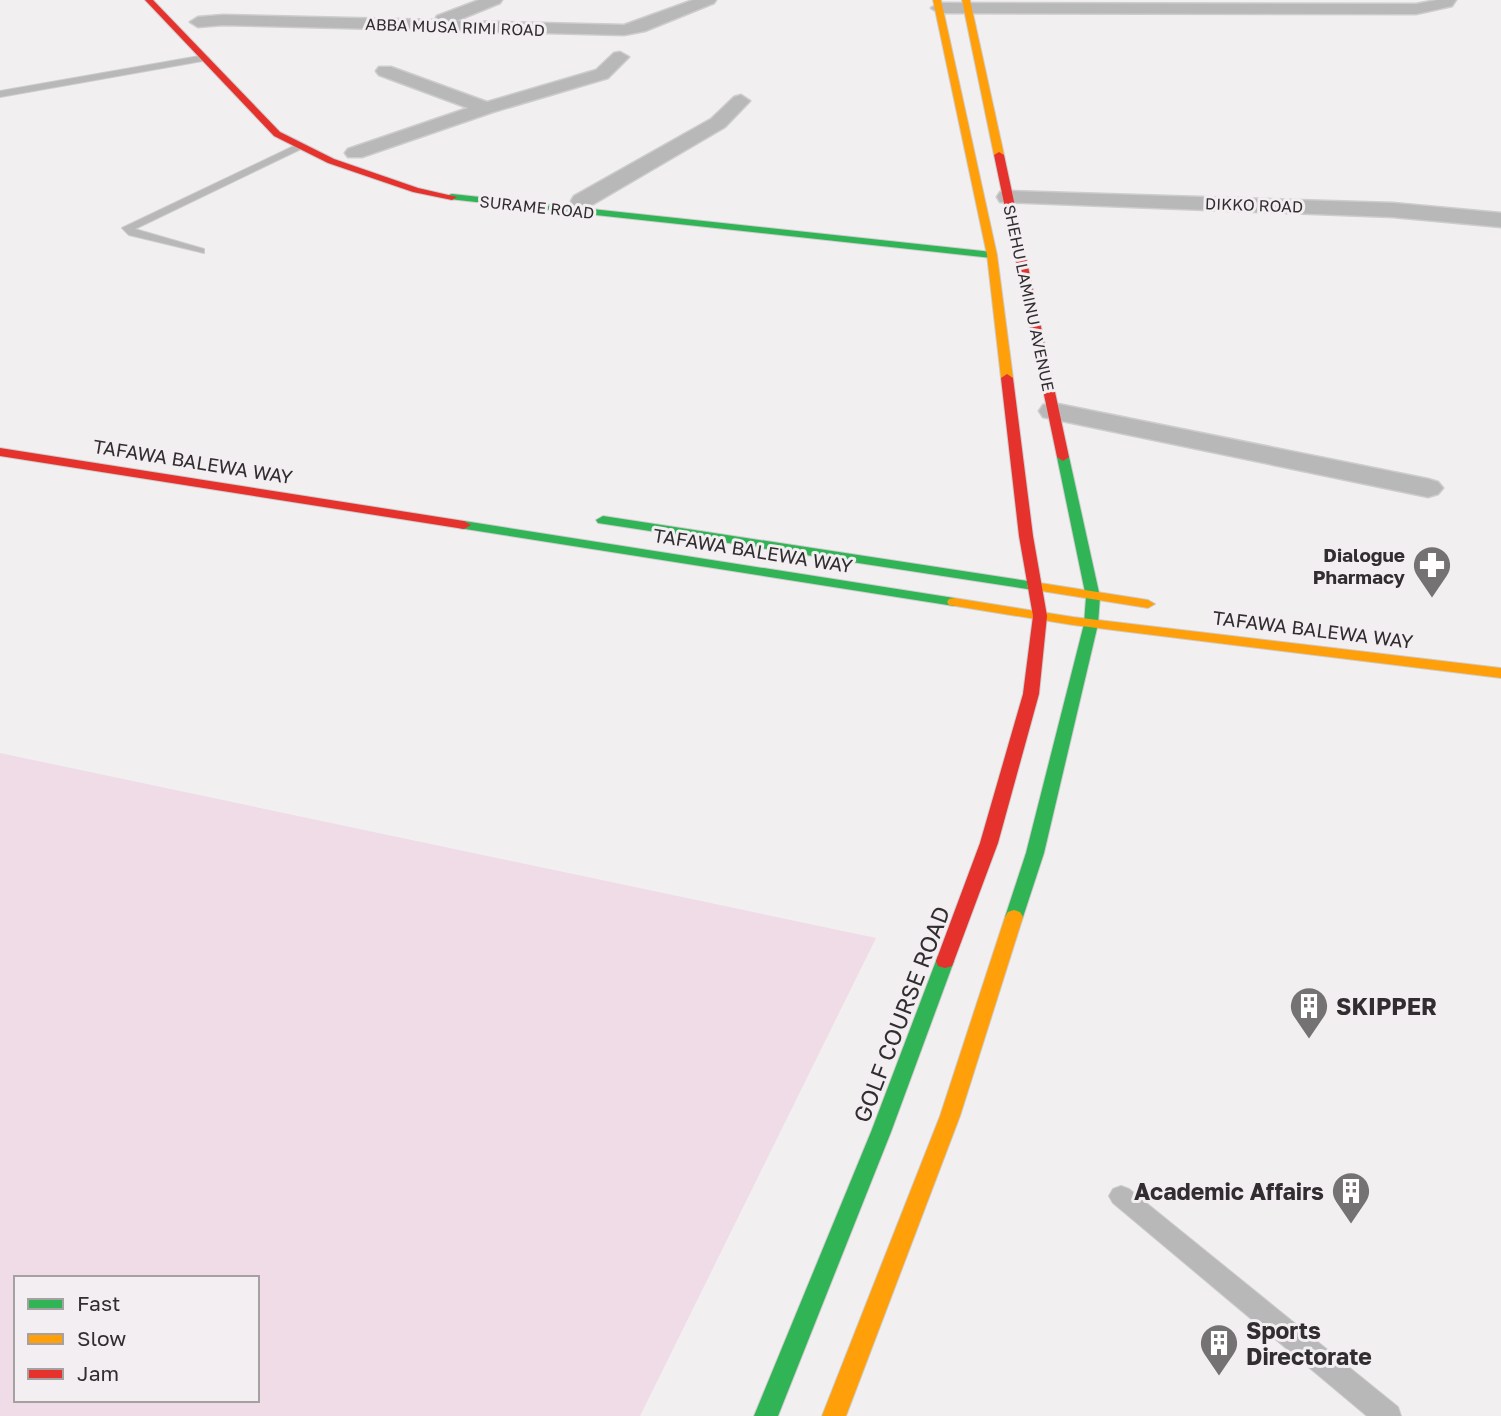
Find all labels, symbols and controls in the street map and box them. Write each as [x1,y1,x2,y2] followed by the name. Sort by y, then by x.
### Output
[365,14,545,40] street label: ABBA MUSA RIMI ROAD
[479,191,595,223] street label: SURAME ROAD
[1205,193,1303,217] street label: DIKKO ROAD
[999,203,1059,393] street label: SHEHU LAMINU AVENUE
[92,434,294,488] street label: TAFAWA BALEWA WAY
[652,523,854,577] street label: TAFAWA BALEWA WAY
[1313,543,1406,588] place label: Dialogue Pharmacy
[1411,544,1453,599] pharmacy icon: Dialogue Pharmacy
[1212,605,1414,653] street label: TAFAWA BALEWA WAY
[847,902,955,1126] street label: GOLF COURSE ROAD
[1288,985,1330,1040] building icon: SKIPPER
[1336,992,1437,1020] place label: SKIPPER
[1330,1170,1372,1225] building icon: Academic Affairs
[1134,1177,1324,1205] place label: Academic Affairs
[14,1276,259,1402] legend
[77,1290,120,1316] text: Fast
[1246,1316,1372,1370] place label: Sports Directorate
[1198,1322,1240,1377] building icon: Sports Directorate
[77,1325,126,1351] text: Slow
[77,1360,119,1386] text: Jam

